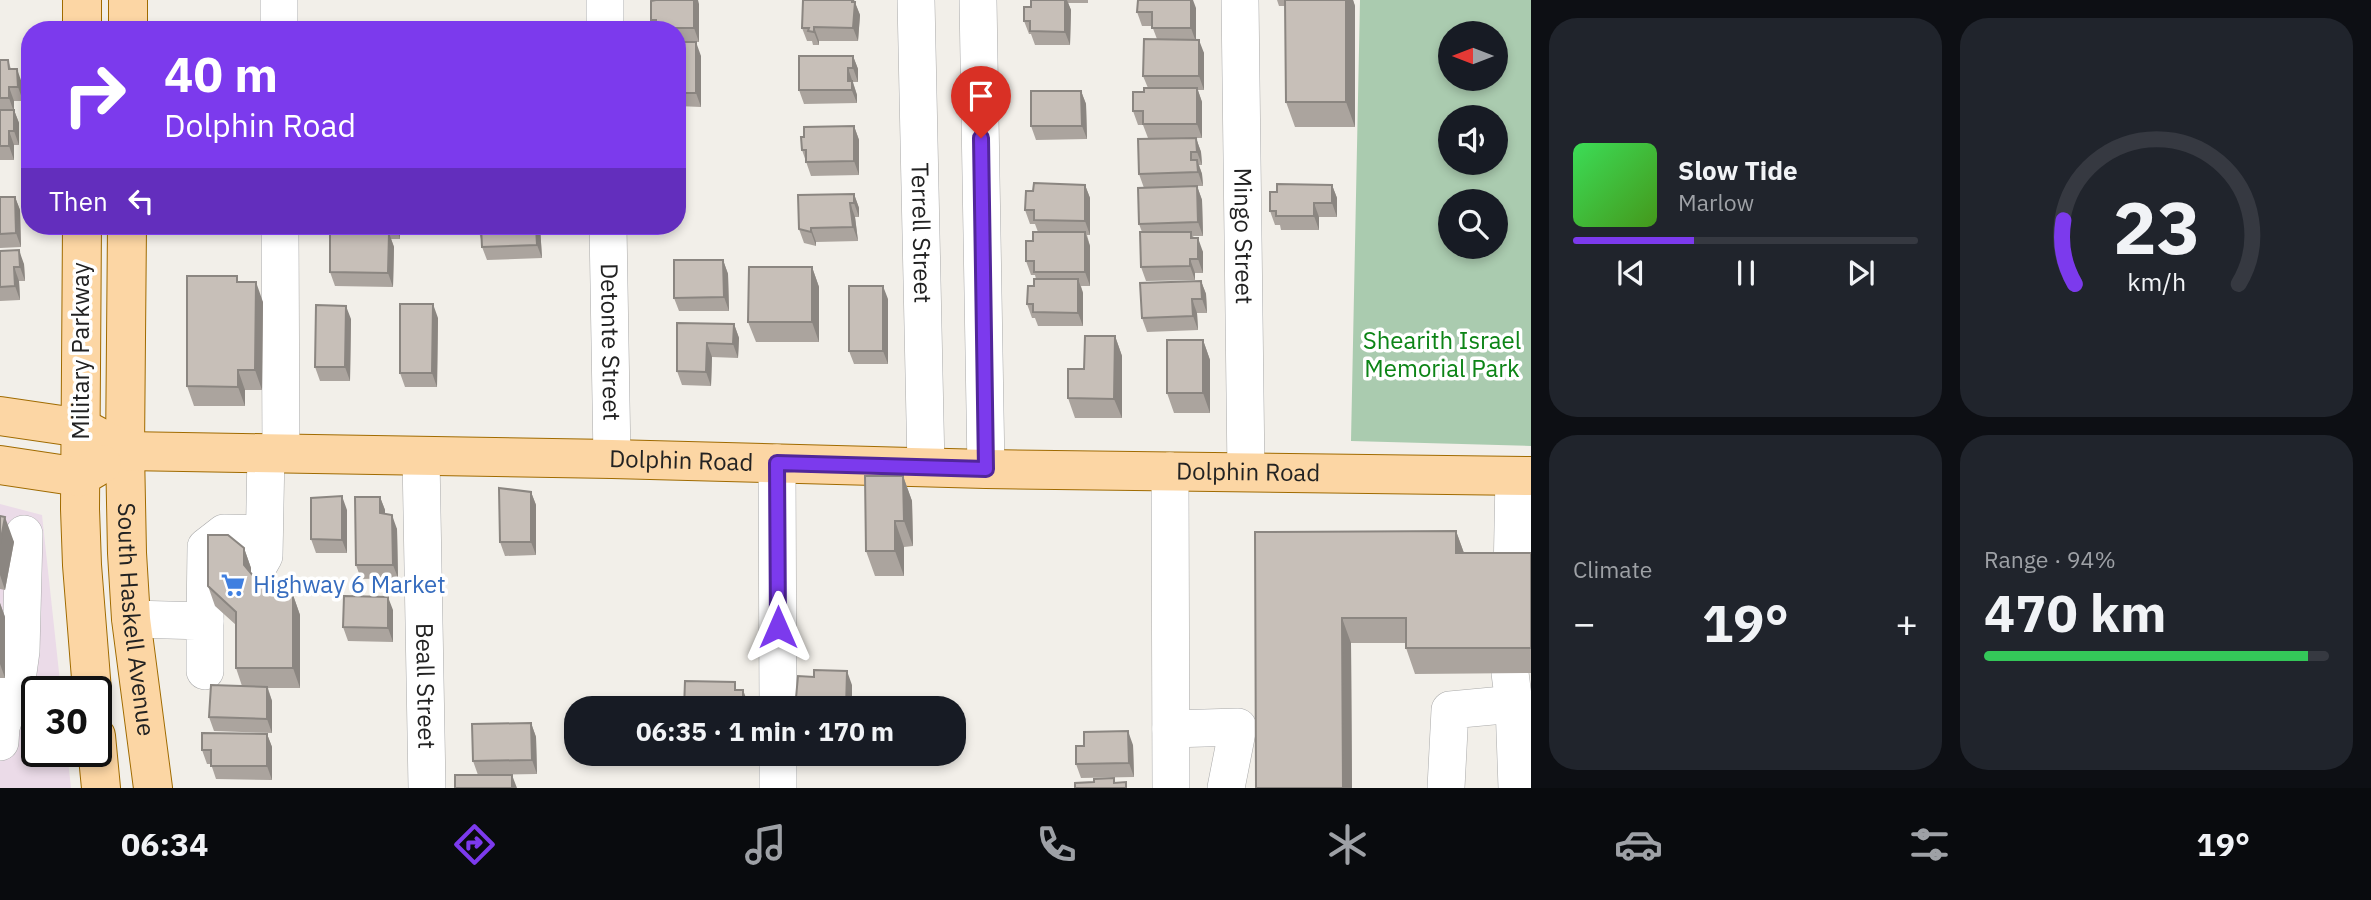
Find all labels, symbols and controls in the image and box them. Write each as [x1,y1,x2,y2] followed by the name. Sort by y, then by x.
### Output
[1438,21,1508,91] north arrow
[1438,21,1508,259] map controls
[164,42,278,105] text: 40 m
[49,49,140,140] icon: right
[951,66,1011,138] pin
[962,77,1000,115] icon: arrive
[164,104,356,146] text: Dolphin Road
[1438,105,1508,175] button: sound
[1678,153,1798,187] text: Slow Tide
[904,162,939,304] street label: Terrell Street
[1227,167,1261,305] street label: Mingo Street
[2113,179,2200,274] text: 23
[122,182,160,220] icon: left
[49,184,108,218] text: Then
[1678,187,1754,217] text: Marlow
[1438,189,1508,259] button: search
[1612,254,1650,292] icon: previous
[1727,254,1765,292] icon: pause
[1842,254,1880,292] icon: next
[64,262,96,440] street label: Military Parkway
[594,263,628,421] street label: Detonte Street
[2127,265,2186,298] text: km/h
[1363,324,1521,384] park label: Shearith Israel Memorial Park
[609,442,754,478] street label: Dolphin Road
[1176,454,1320,488] street label: Dolphin Road
[111,502,163,738] street label: South Haskell Avenue
[1984,544,2116,574] text: Range · 94%
[1573,554,1652,584] text: Climate
[253,568,446,600] place label: Highway 6 Market
[219,571,247,599] supermarket icon: Highway 6 Market
[1984,579,2166,646] text: 470 km
[1702,589,1789,656] text: 19°
[741,590,815,664] position arrow
[1573,598,1596,647] text: −
[1895,598,1918,647] text: +
[409,623,443,749] street label: Beall Street
[21,676,112,767] speed limit sign: 30
[636,714,894,748] text: 06:35 · 1 min · 170 m
[450,820,499,869] icon: directions
[741,820,790,869] icon: music
[1032,820,1081,869] icon: phone
[1323,820,1372,869] icon: climate
[1614,820,1663,869] icon: car
[1905,820,1954,869] icon: filters
[121,823,208,865] text: 06:34
[2196,823,2250,865] text: 19°

